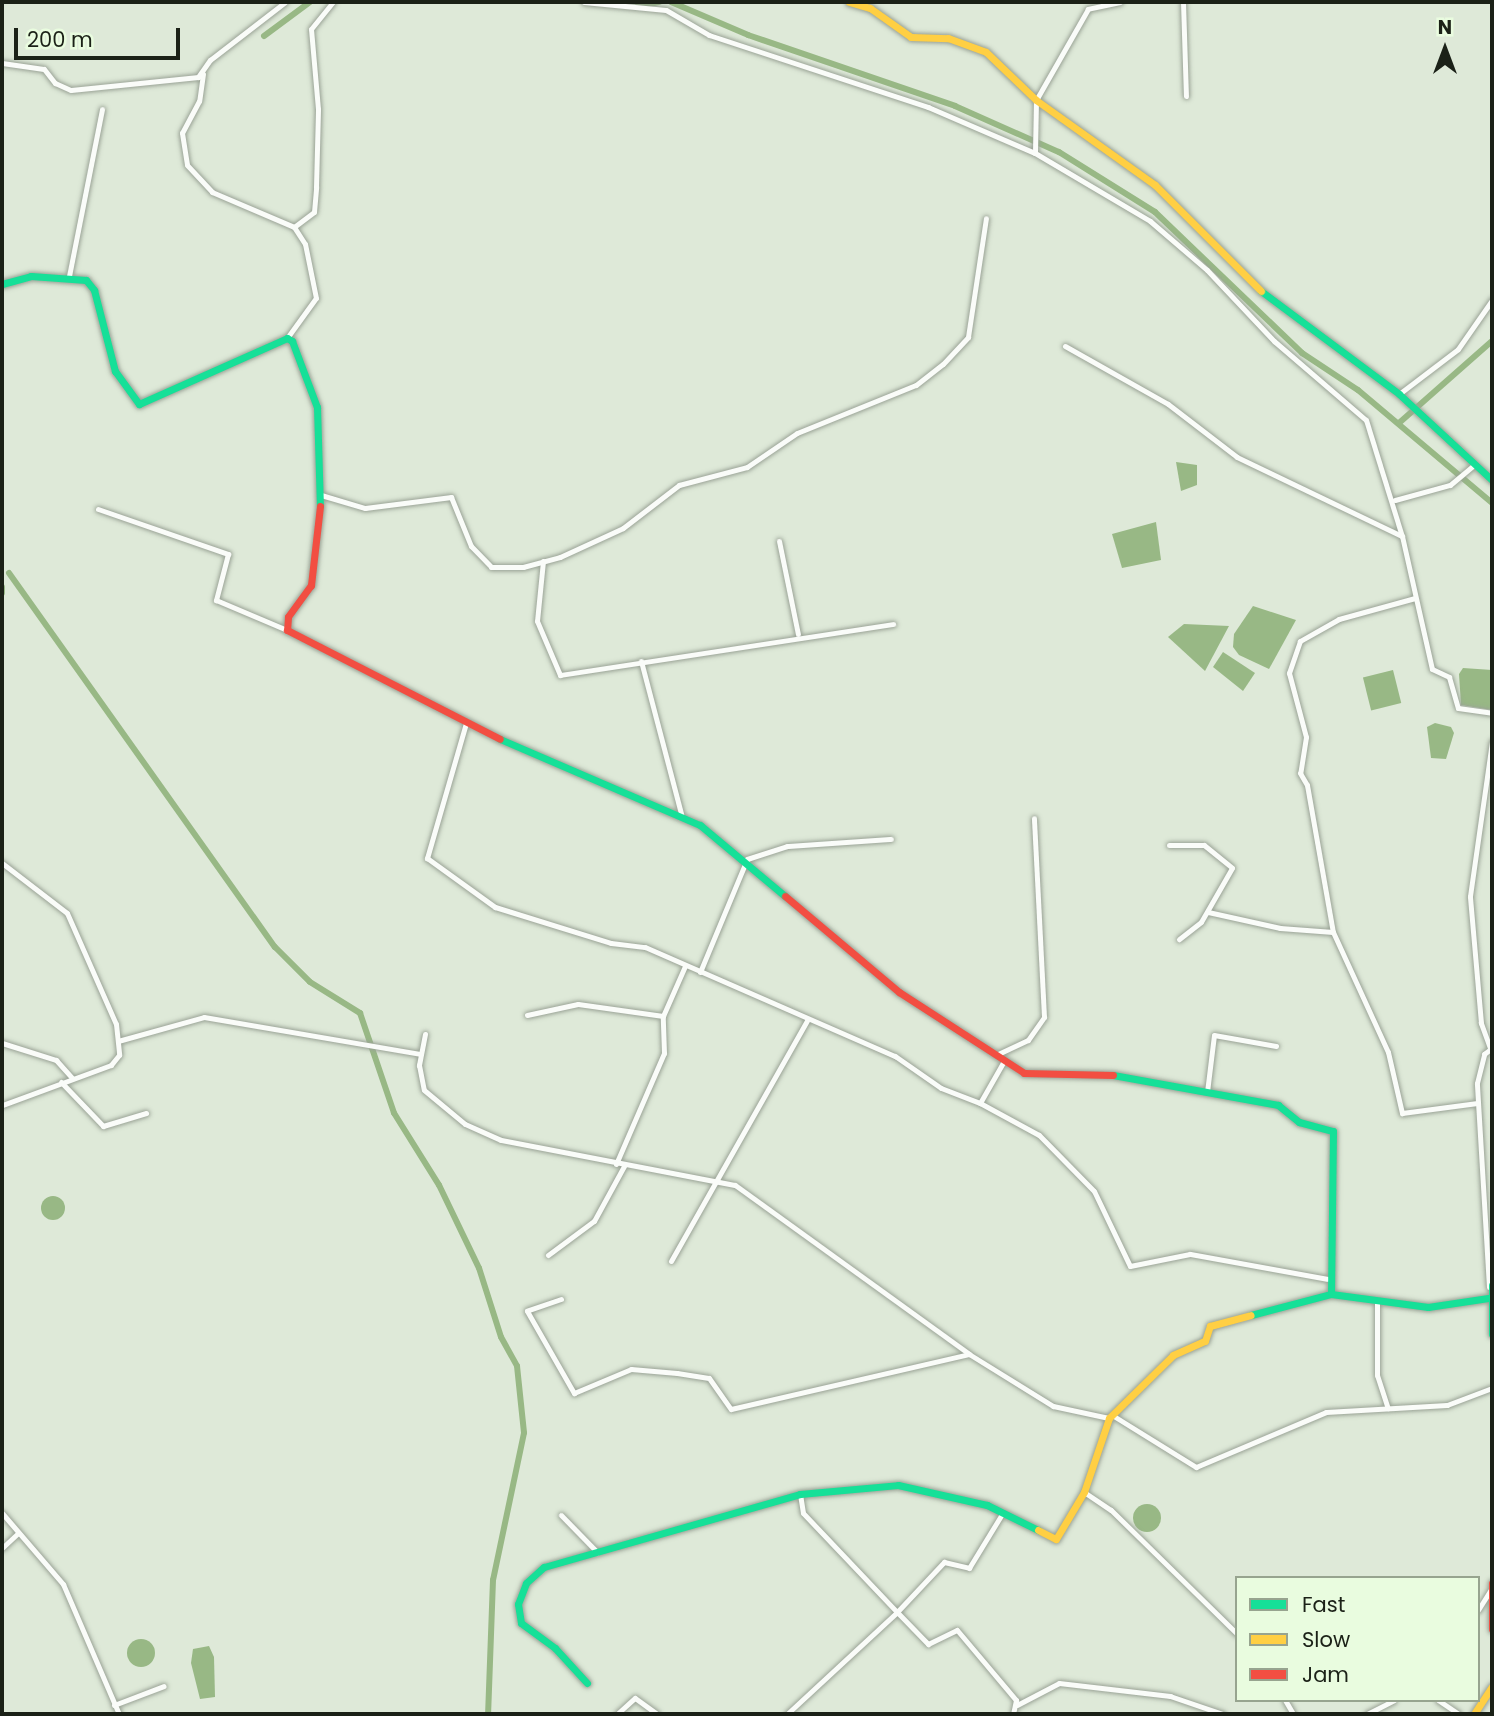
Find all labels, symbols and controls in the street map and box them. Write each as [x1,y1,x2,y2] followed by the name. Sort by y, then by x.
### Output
[18,14,184,58] scale bar
[1410,14,1480,84] north arrow
[1438,14,1452,41] text: N
[27,25,93,54] text: 200 m
[1235,1576,1480,1702] legend
[1302,1590,1345,1619] text: Fast
[1302,1625,1350,1654] text: Slow
[1302,1660,1349,1689] text: Jam

